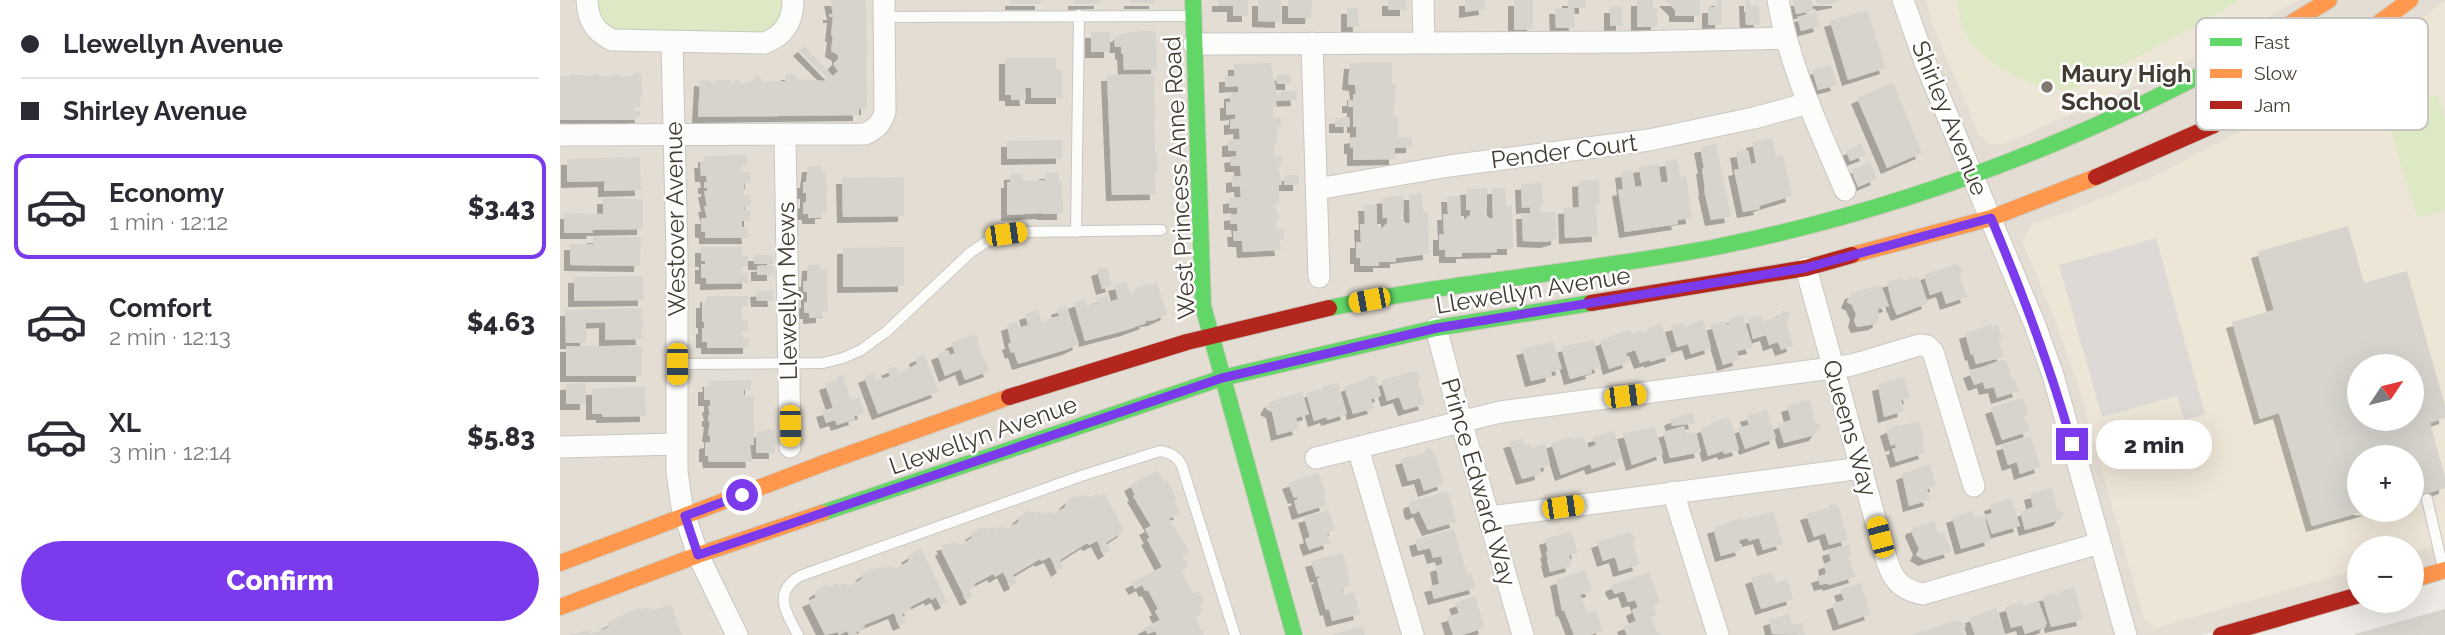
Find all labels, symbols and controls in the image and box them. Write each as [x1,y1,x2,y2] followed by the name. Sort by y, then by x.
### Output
[2196,18,2428,130] legend
[63,29,283,59] text: Llewellyn Avenue
[2254,31,2290,53] text: Fast
[1157,36,1201,320] street label: West Princess Anne Road
[1906,36,1994,200] street label: Shirley Avenue
[2061,59,2192,116] place label: Maury High School
[2254,62,2298,84] text: Slow
[2039,79,2055,95] marker: Maury High School
[2254,94,2291,116] text: Jam
[63,96,247,126] text: Shirley Avenue
[659,121,691,317] street label: Westover Avenue
[1489,128,1639,174] street label: Pender Court
[25,175,88,238] icon: car
[109,178,224,208] text: Economy
[468,192,535,222] text: $3.43
[771,201,803,381] street label: Llewellyn Mews
[109,208,228,235] text: 1 min · 12:12
[984,221,1029,247] car
[1434,260,1632,320] street label: Llewellyn Avenue
[1347,286,1392,314] car
[25,290,88,353] icon: car
[109,293,212,323] text: Comfort
[467,307,535,337] text: $4.63
[109,323,231,350] text: 2 min · 12:13
[667,343,688,385] car
[2347,354,2424,430] north arrow
[2347,354,2424,613] map controls
[1817,356,1883,500] street label: Queens Way
[1435,375,1523,589] street label: Prince Edward Way
[1603,383,1648,409] car
[885,389,1081,481] street label: Llewellyn Avenue
[25,405,88,468] icon: car
[780,405,801,447] car
[109,408,141,438] text: XL
[2096,420,2212,468] callout: 2 min
[467,422,535,452] text: $5.83
[2056,428,2088,460] route end
[2124,431,2184,458] text: 2 min
[109,438,231,465] text: 3 min · 12:14
[2347,445,2424,522] button: +
[726,479,758,511] route start
[1541,494,1586,520] car
[1865,514,1896,560] car
[2347,536,2424,613] button: −
[21,541,539,621] button: Confirm

